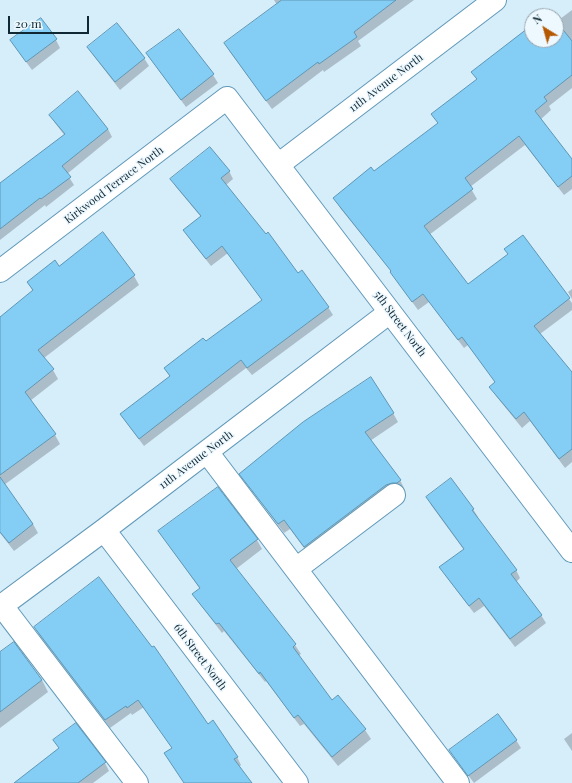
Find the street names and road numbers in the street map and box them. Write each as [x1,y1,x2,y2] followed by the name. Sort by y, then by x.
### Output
[346,51,426,115] street label: 11th Avenue North
[62,143,166,227] street label: Kirkwood Terrace North
[371,289,429,359] street label: 5th Street North
[156,428,236,492] street label: 11th Avenue North
[171,621,229,693] street label: 6th Street North

